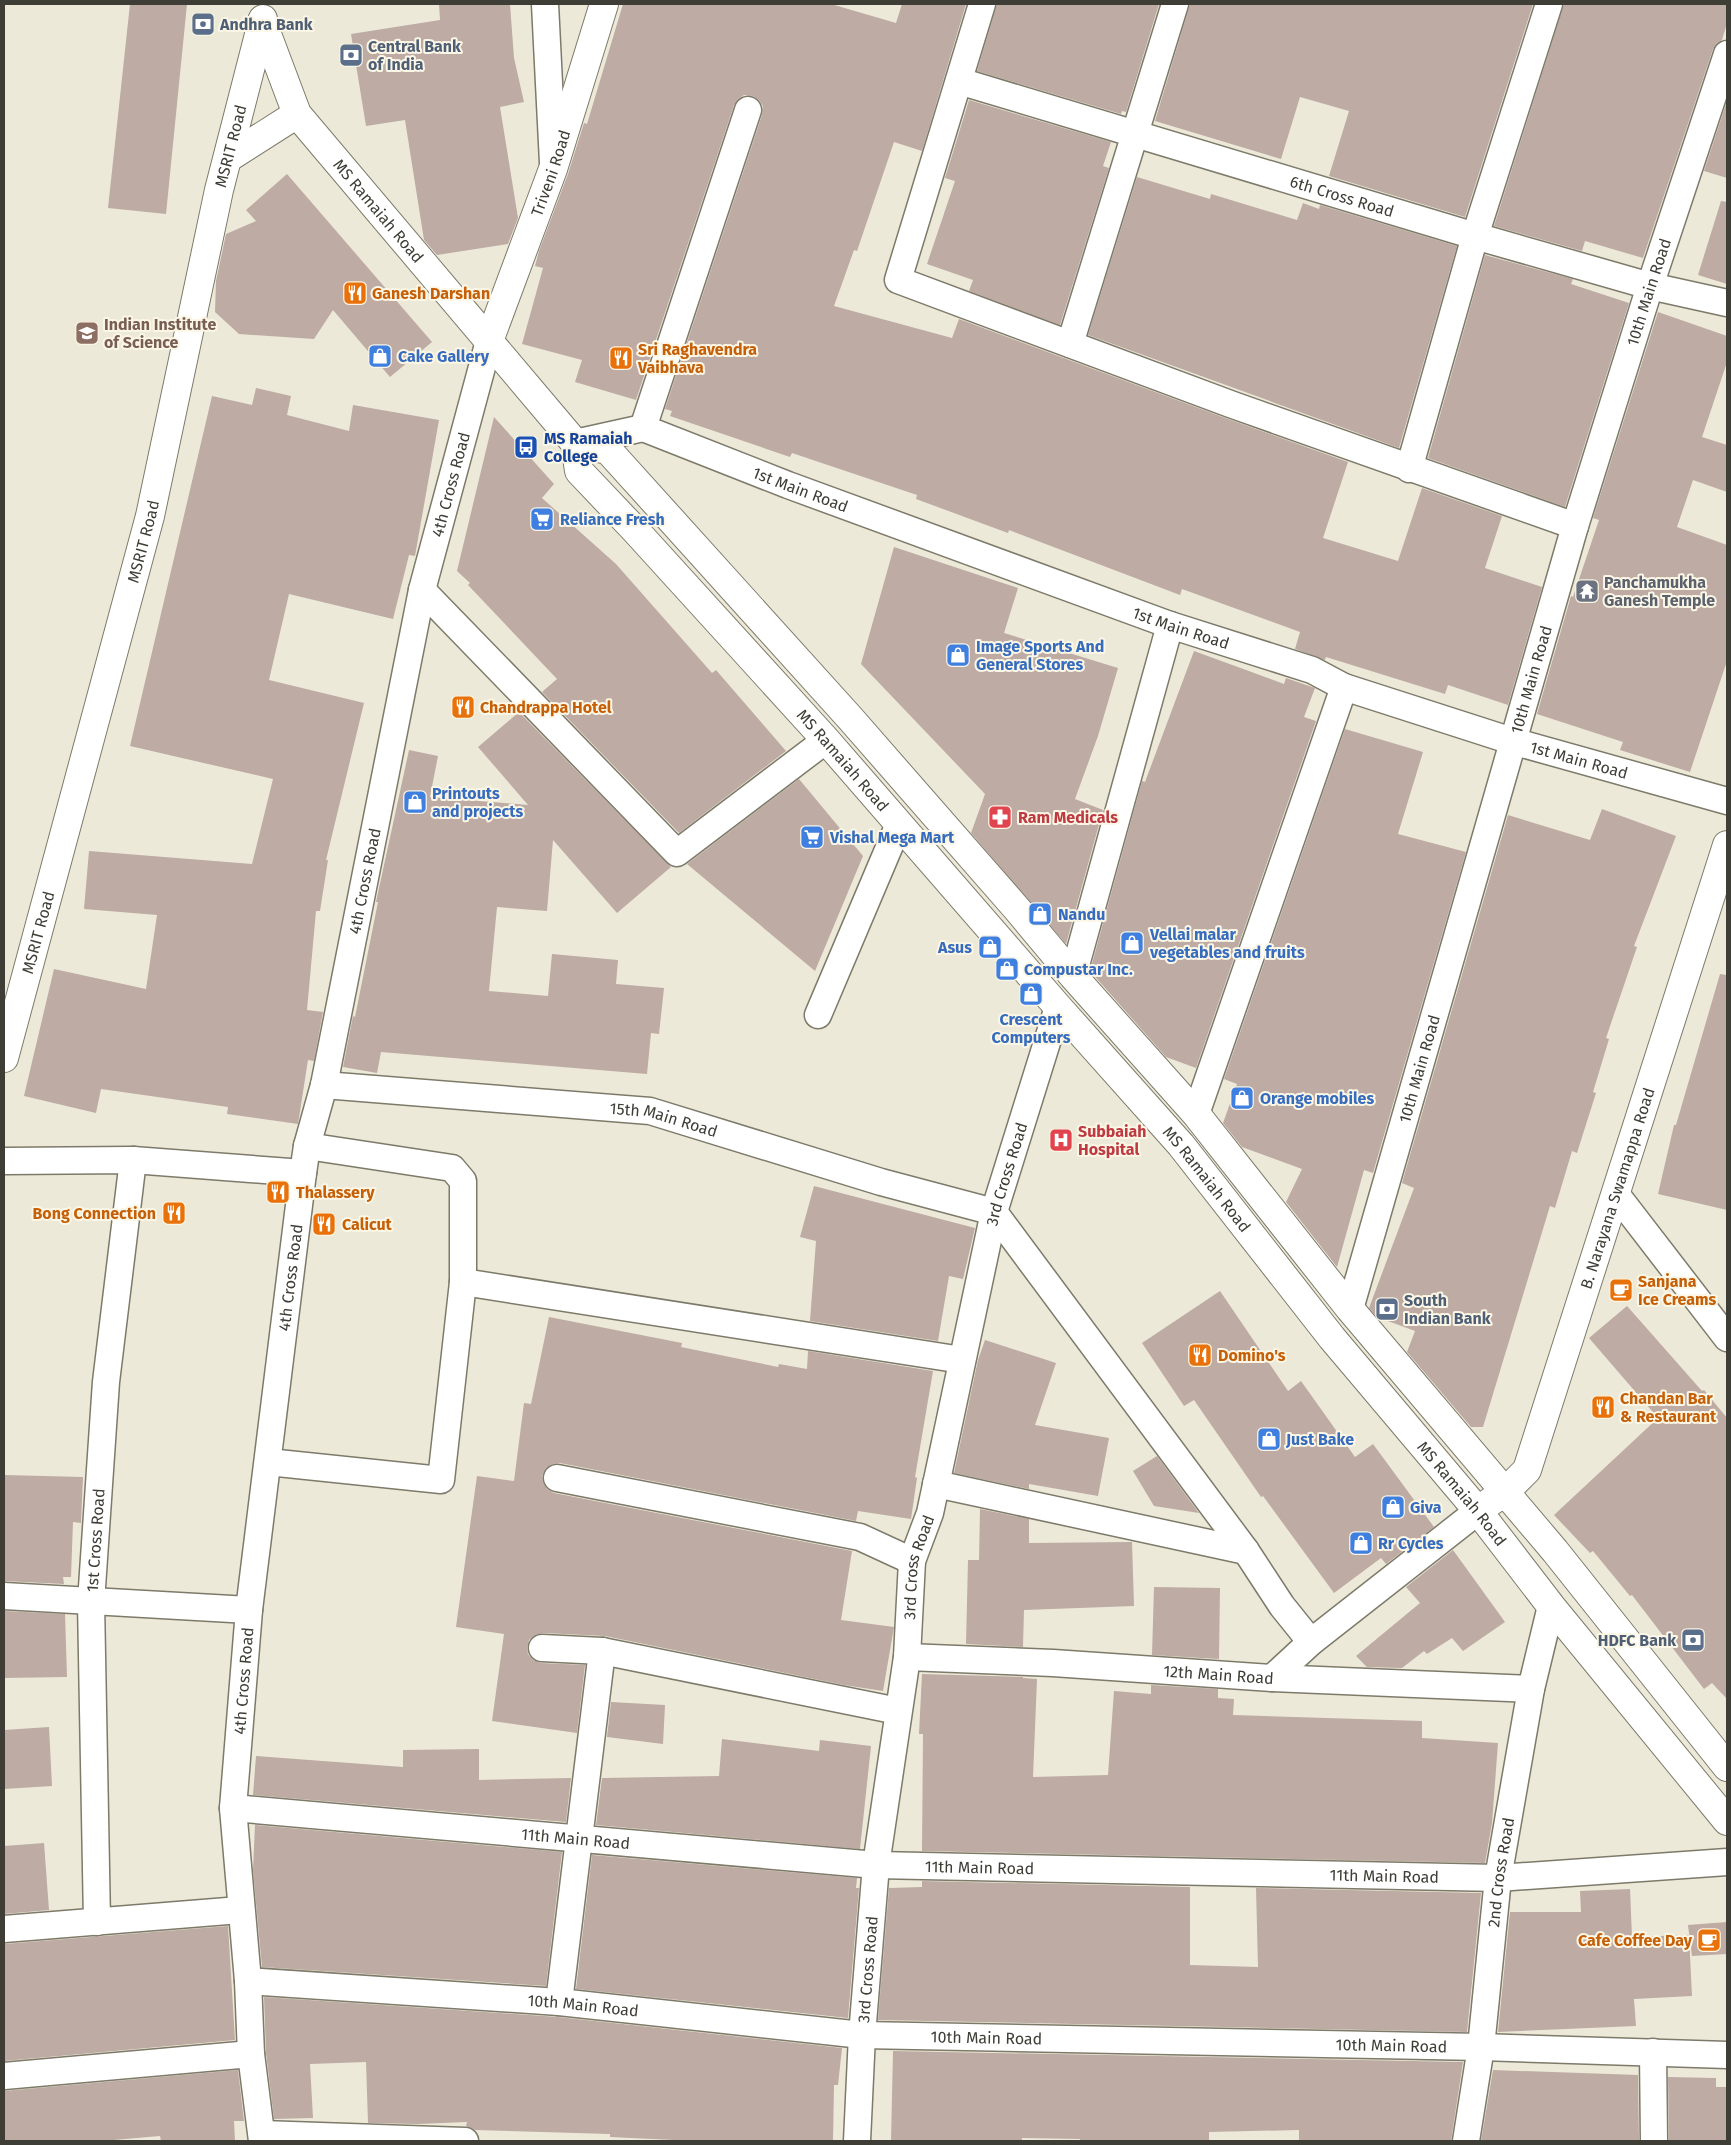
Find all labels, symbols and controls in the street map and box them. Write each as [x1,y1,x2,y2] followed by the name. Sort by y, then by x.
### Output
[190,11,216,37] bank icon: Andhra Bank
[219,15,313,34] place label: Andhra Bank
[368,37,461,74] place label: Central Bank of India
[338,42,364,68] bank icon: Central Bank of India
[211,103,251,190] street label: MSRIT Road
[527,128,575,219] street label: Triveni Road
[329,155,427,267] street label: MS Ramaiah Road
[1288,172,1396,221] street label: 6th Cross Road
[1623,236,1675,348] street label: 10th Main Road
[342,280,368,306] restaurant icon: Ganesh Darshan
[372,284,490,303] place label: Ganesh Darshan
[104,315,216,352] place label: Indian Institute of Science
[74,320,100,346] school or university icon: Indian Institute of Science
[637,340,757,377] place label: Sri Raghavendra Vaibhava
[367,343,393,369] shop icon: Cake Gallery
[608,345,634,371] restaurant icon: Sri Raghavendra Vaibhava
[398,347,490,366] place label: Cake Gallery
[544,429,633,466] place label: MS Ramaiah College
[428,430,474,539] street label: 4th Cross Road
[513,434,539,460] bus stop icon: MS Ramaiah College
[750,463,851,516] street label: 1st Main Road
[123,498,163,585] street label: MSRIT Road
[529,506,555,532] supermarket icon: Reliance Fresh
[560,510,665,529] place label: Reliance Fresh
[1604,573,1715,610] place label: Panchamukha Ganesh Temple
[1574,578,1600,604] temple icon: Panchamukha Ganesh Temple
[1130,603,1232,653] street label: 1st Main Road
[1507,623,1556,736] street label: 10th Main Road
[976,637,1104,674] place label: Image Sports And General Stores
[945,642,971,668] shop icon: Image Sports And General Stores
[450,694,476,720] restaurant icon: Chandrappa Hotel
[480,698,612,717] place label: Chandrappa Hotel
[793,706,893,815] street label: MS Ramaiah Road
[1528,738,1630,783] street label: 1st Main Road
[432,784,523,821] place label: Printouts and projects
[402,789,428,815] shop icon: Printouts and projects
[987,804,1013,830] pharmacy icon: Ram Medicals
[1018,808,1118,827] place label: Ram Medicals
[799,824,825,850] supermarket icon: Vishal Mega Mart
[345,826,385,936] street label: 4th Cross Road
[829,828,955,847] place label: Vishal Mega Mart
[18,889,59,976] street label: MSRIT Road
[1027,901,1053,927] shop icon: Nandu
[1058,905,1105,924] place label: Nandu
[1149,925,1305,962] place label: Vellai malar vegetables and fruits
[1119,930,1145,956] shop icon: Vellai malar vegetables and fruits
[977,934,1003,960] shop icon: Asus
[937,938,972,957] place label: Asus
[994,956,1020,982] shop icon: Compustar Inc.
[1024,960,1133,979] place label: Compustar Inc.
[1018,981,1044,1007] shop icon: Crescent Computers
[991,1010,1071,1047] place label: Crescent Computers
[1395,1013,1444,1125] street label: 10th Main Road
[1229,1085,1255,1111] shop icon: Orange mobiles
[1577,1085,1659,1291] street label: B. Narayana Swamappa Road
[1260,1089,1374,1108] place label: Orange mobiles
[609,1099,720,1141] street label: 15th Main Road
[982,1120,1031,1228] street label: 3rd Cross Road
[1078,1122,1147,1159] place label: Subbaiah Hospital
[1159,1123,1254,1236] street label: MS Ramaiah Road
[1048,1127,1074,1153] hospital icon: Subbaiah Hospital
[265,1179,291,1205] restaurant icon: Thalassery
[296,1183,375,1202] place label: Thalassery
[161,1200,187,1226] restaurant icon: Bong Connection
[32,1204,156,1223] place label: Bong Connection
[311,1211,337,1237] restaurant icon: Calicut
[342,1215,393,1234] place label: Calicut
[275,1223,307,1332] street label: 4th Cross Road
[1638,1272,1717,1309] place label: Sanjana Ice Creams
[1608,1277,1634,1303] cafe icon: Sanjana Ice Creams
[1404,1291,1491,1328] place label: South Indian Bank
[1374,1296,1400,1322] bank icon: South Indian Bank
[1187,1342,1213,1368] restaurant icon: Domino's
[1218,1346,1286,1365] place label: Domino's
[1620,1389,1717,1426] place label: Chandan Bar & Restaurant
[1590,1394,1616,1420] restaurant icon: Chandan Bar & Restaurant
[1256,1426,1282,1452] shop icon: Just Bake
[1285,1430,1354,1449] place label: Just Bake
[1413,1438,1510,1550] street label: MS Ramaiah Road
[83,1488,109,1593] street label: 1st Cross Road
[1380,1494,1406,1520] shop icon: Giva
[1410,1498,1442,1517] place label: Giva
[900,1512,938,1620] street label: 3rd Cross Road
[1348,1530,1374,1556] shop icon: Rr Cycles
[1378,1534,1444,1553] place label: Rr Cycles
[230,1626,258,1735] street label: 4th Cross Road
[1680,1627,1706,1653] bank icon: HDFC Bank
[1598,1631,1676,1650] place label: HDFC Bank
[1163,1662,1274,1688] street label: 12th Main Road
[1484,1816,1518,1928] street label: 2nd Cross Road
[520,1825,631,1853] street label: 11th Main Road
[925,1857,1034,1878] street label: 11th Main Road
[1329,1865,1439,1887] street label: 11th Main Road
[854,1915,882,2024] street label: 3rd Cross Road
[1696,1927,1722,1953] cafe icon: Cafe Coffee Day
[1578,1931,1693,1950] place label: Cafe Coffee Day
[527,1991,640,2021] street label: 10th Main Road
[931,2027,1042,2048] street label: 10th Main Road
[1335,2035,1447,2056] street label: 10th Main Road

